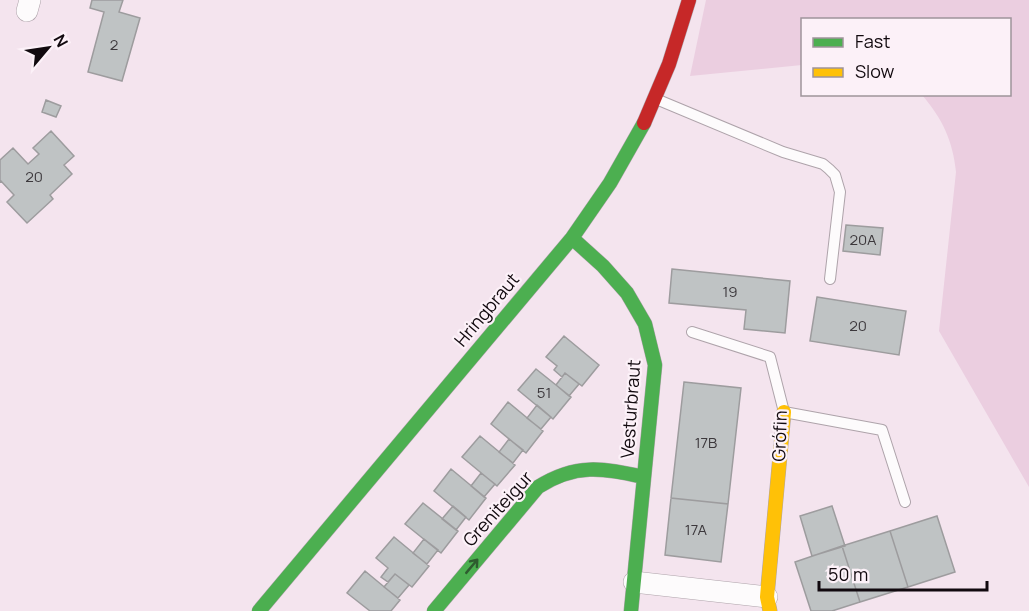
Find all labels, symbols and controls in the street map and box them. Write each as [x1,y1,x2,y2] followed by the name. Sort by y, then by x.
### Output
[18,18,78,78] north arrow
[801,18,1011,96] legend
[855,29,890,53] text: Fast
[49,30,74,51] text: N
[110,34,118,55] house number: 2
[855,59,895,83] text: Slow
[25,166,43,187] house number: 20
[849,229,877,250] house number: 20A
[448,268,524,351] street label: Hringbraut
[722,281,738,302] house number: 19
[849,315,867,336] house number: 20
[615,359,645,459] street label: Vesturbraut
[537,382,551,403] house number: 51
[766,410,792,462] street label: Grófin
[695,432,717,453] house number: 17B
[457,465,538,551] street label: Greniteigur
[685,519,708,540] house number: 17A
[819,554,987,592] scale bar
[465,558,478,574] one-way arrow
[828,562,868,586] text: 50 m

